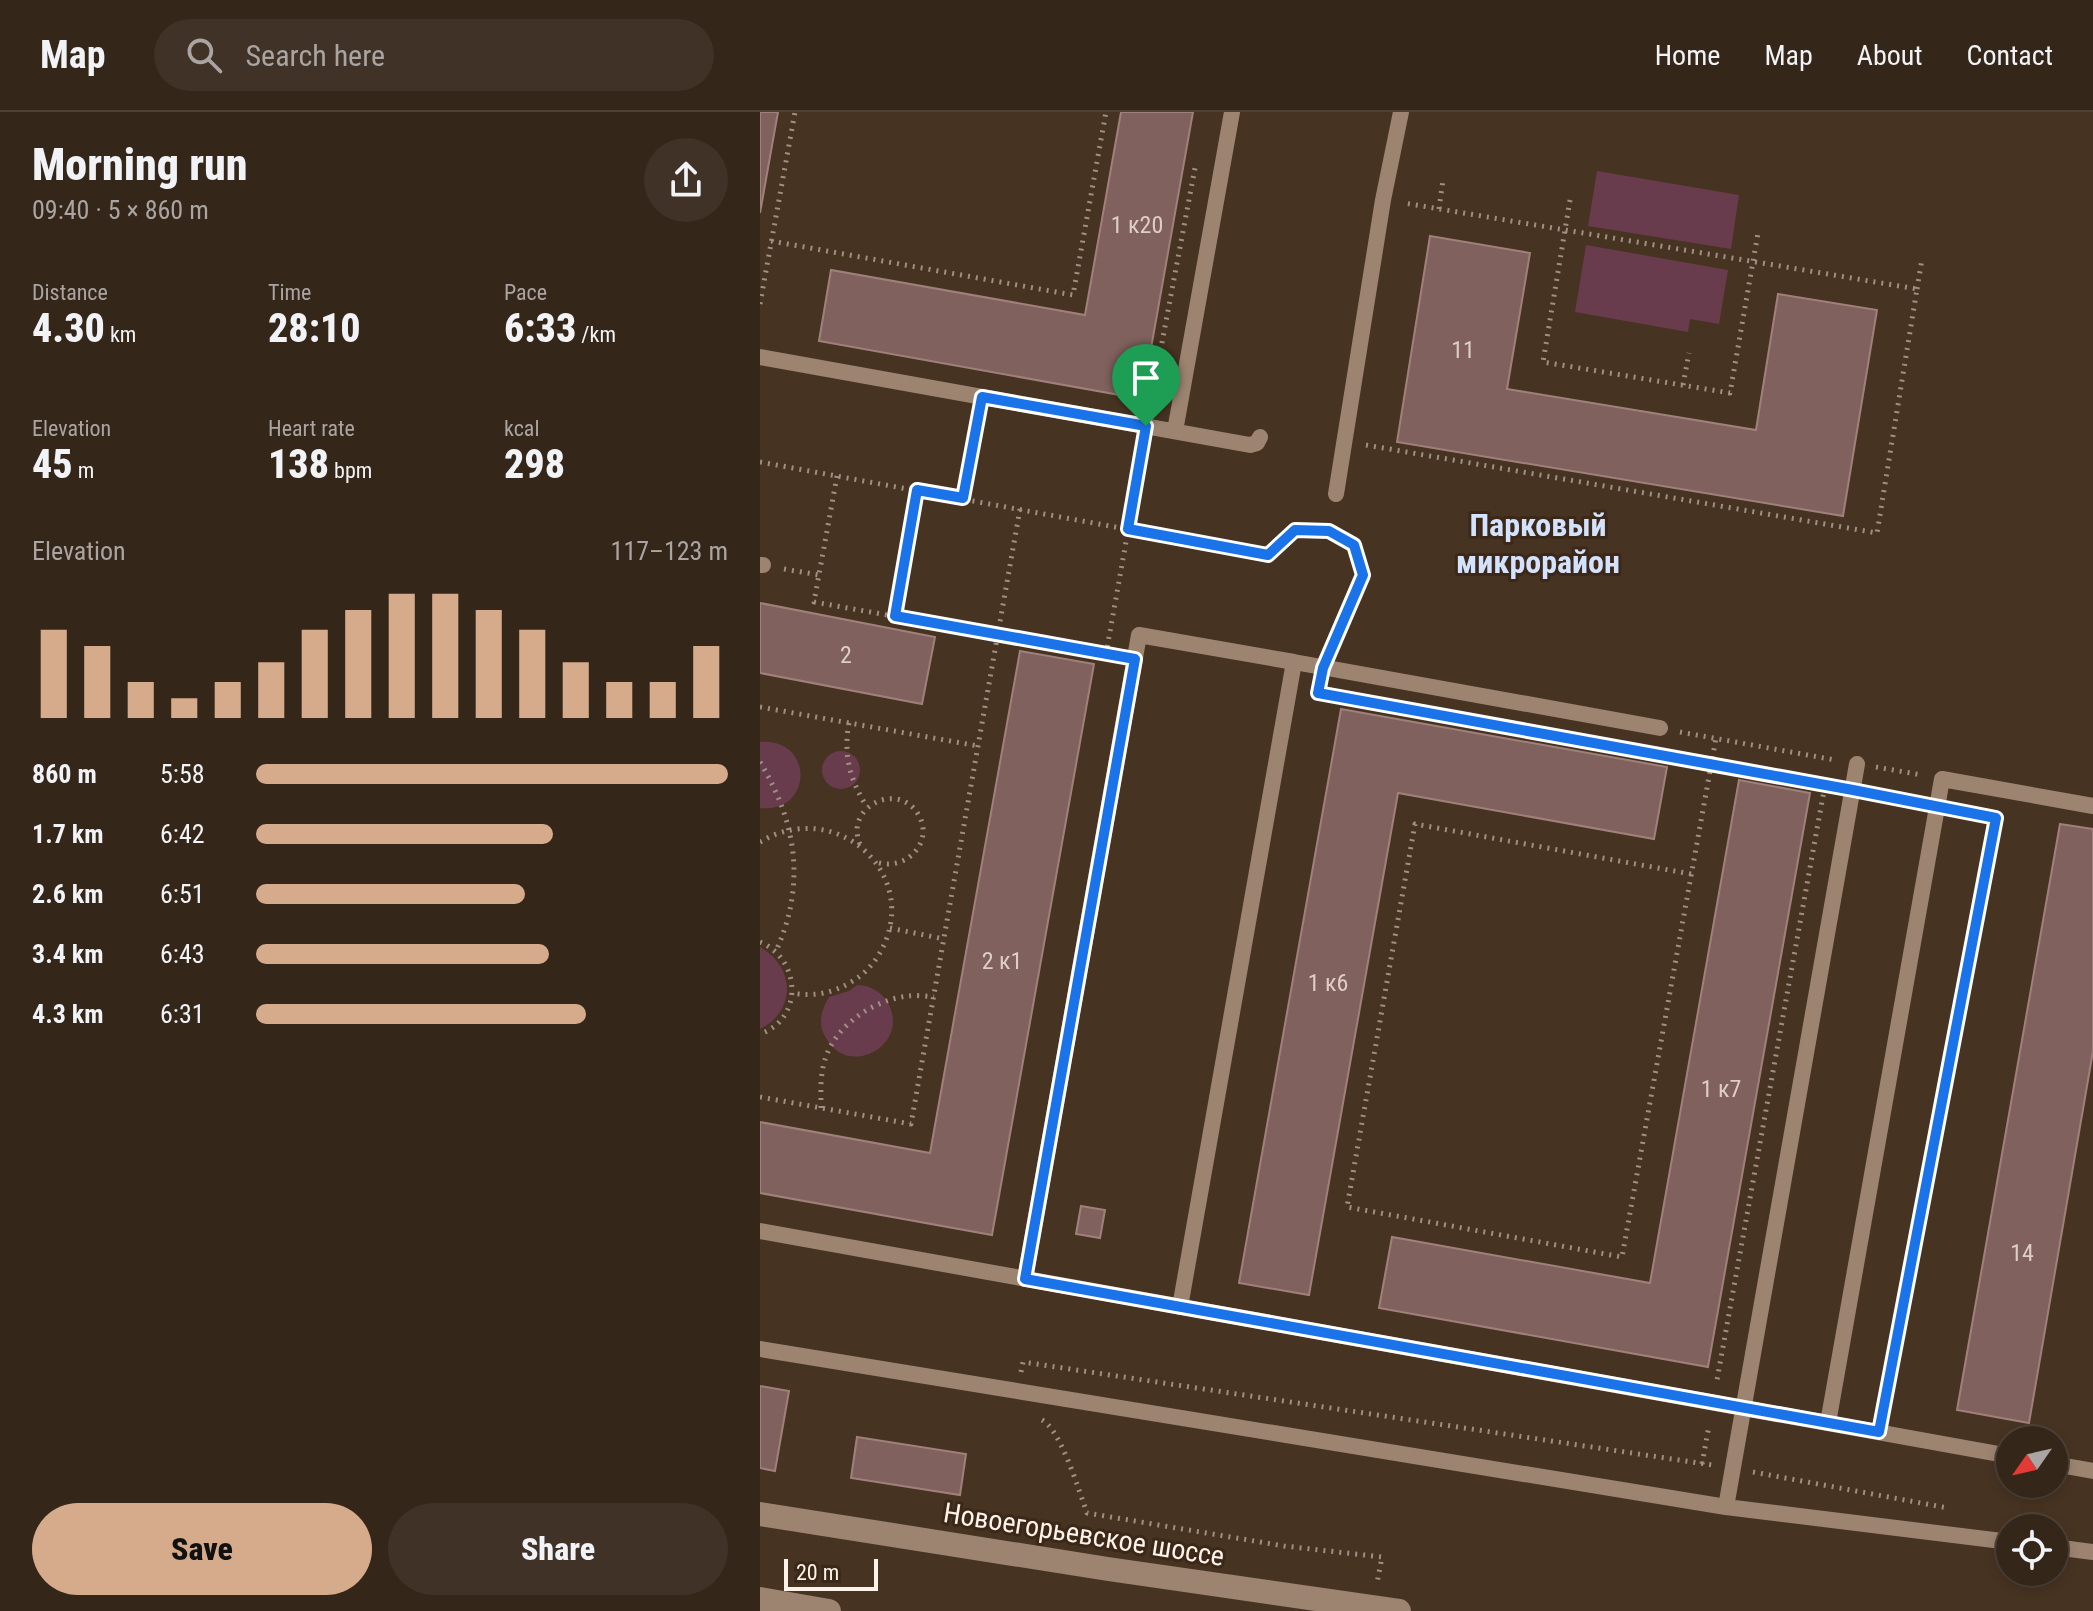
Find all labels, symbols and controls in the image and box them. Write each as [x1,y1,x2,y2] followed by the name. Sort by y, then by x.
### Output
[154,19,714,91] search box
[40,33,106,77] text: Map
[182,33,226,77] icon: search
[246,38,385,73] text: Search here
[1655,39,1720,72] text: Home
[1764,39,1813,72] text: Map
[1857,39,1923,72] text: About
[1967,39,2053,72] text: Contact
[644,138,728,222] button: share
[32,139,248,191] text: Morning run
[32,195,209,225] text: 09:40 · 5 × 860 m
[1111,211,1163,239] house number: 1 к20
[32,280,108,305] text: Distance
[268,280,311,305] text: Time
[504,280,547,305] text: Pace
[32,305,105,352] text: 4.30
[268,305,361,352] text: 28:10
[504,305,576,352] text: 6:33
[105,322,136,347] text: km
[576,322,616,347] text: /km
[1451,336,1475,364] house number: 11
[1112,344,1180,426] pin
[1124,356,1168,400] icon: arrive
[32,416,111,441] text: Elevation
[268,416,355,441] text: Heart rate
[504,416,539,441] text: kcal
[32,441,73,488] text: 45
[268,441,329,488] text: 138
[504,441,565,488] text: 298
[73,458,94,483] text: m
[329,458,372,483] text: bpm
[1456,506,1620,581] district label: Парковый микрорайон
[32,536,126,566] text: Elevation
[611,536,728,566] text: 117–123 m
[840,641,852,669] house number: 2
[32,759,97,789] text: 860 m
[160,759,205,789] text: 5:58
[32,819,104,849] text: 1.7 km
[160,819,205,849] text: 6:42
[32,879,104,909] text: 2.6 km
[160,879,205,909] text: 6:51
[32,939,104,969] text: 3.4 km
[160,939,205,969] text: 6:43
[982,947,1022,975] house number: 2 к1
[1308,969,1348,997] house number: 1 к6
[32,999,104,1029] text: 4.3 km
[160,999,205,1029] text: 6:31
[1701,1075,1741,1103] house number: 1 к7
[2010,1239,2034,1267] house number: 14
[1996,1426,2068,1498] north arrow
[1996,1426,2068,1586] map controls
[941,1496,1227,1573] street label: Новоегорьевское шоссе
[32,1503,372,1595] button: Save
[388,1503,728,1595] button: Share
[1996,1514,2068,1586] button: locate
[784,1555,878,1591] scale bar
[796,1560,839,1585] text: 20 m

